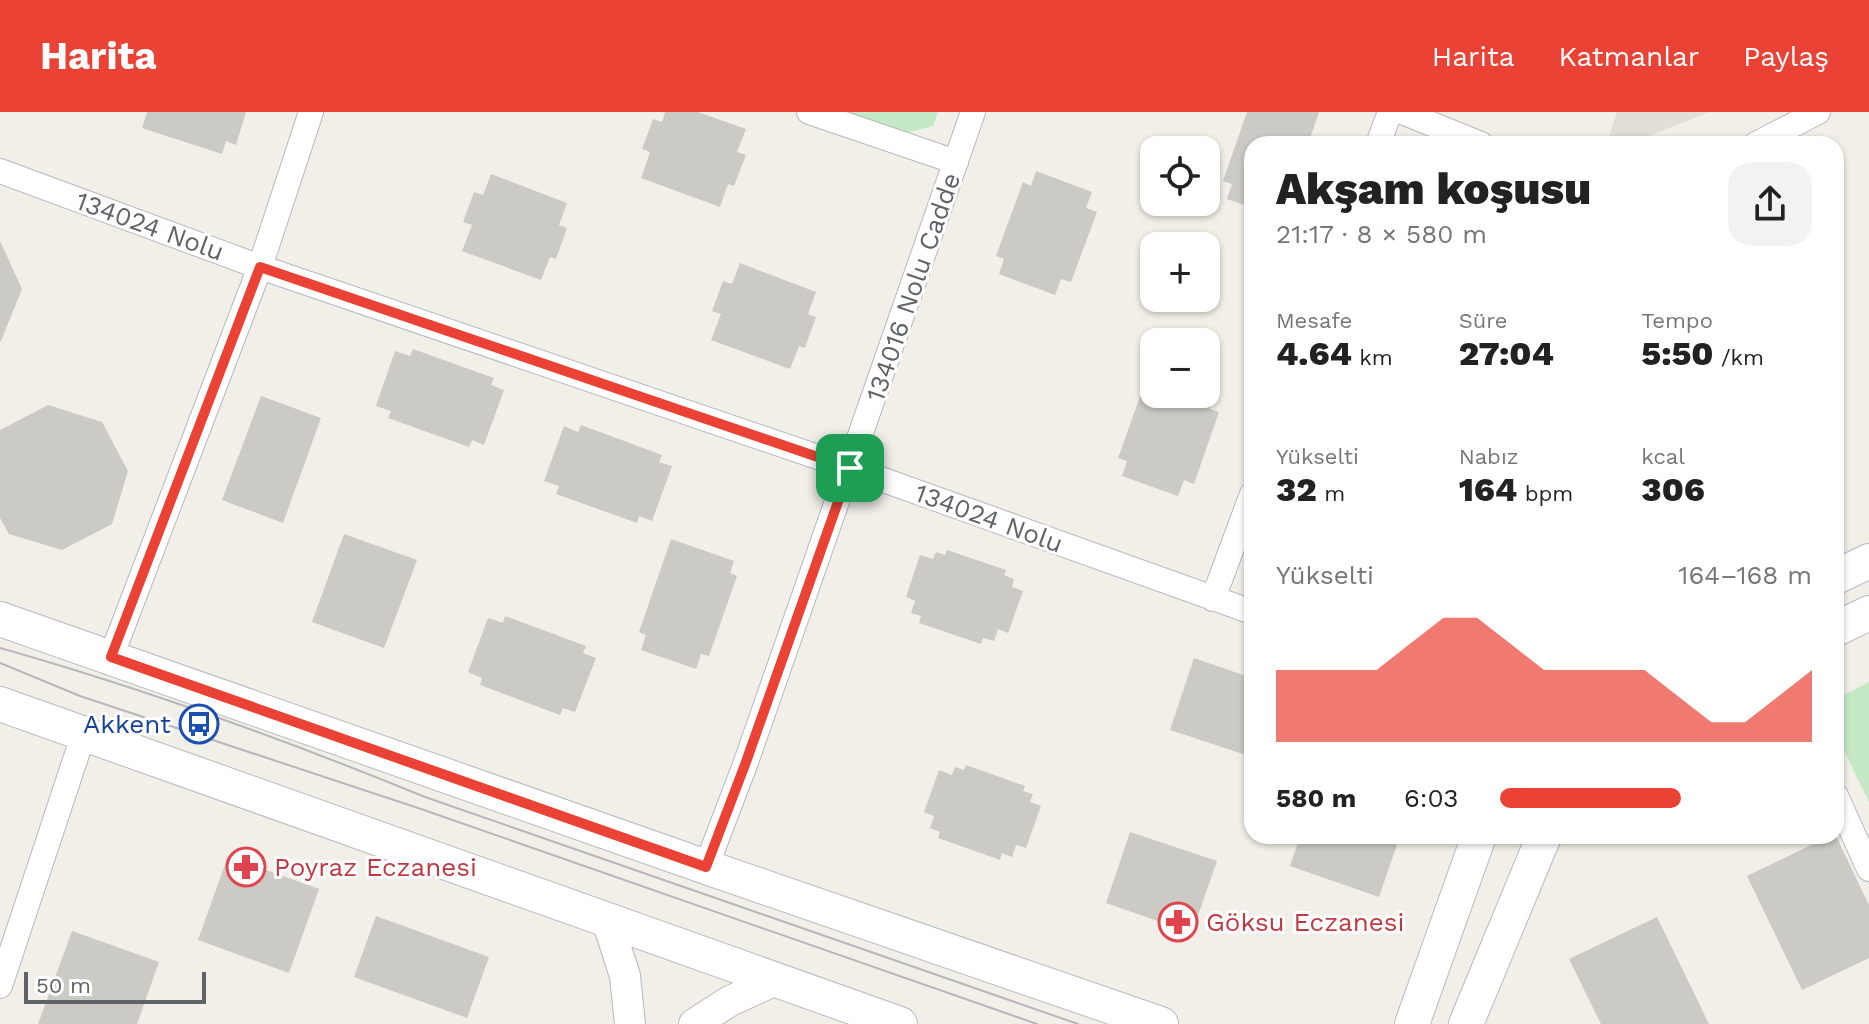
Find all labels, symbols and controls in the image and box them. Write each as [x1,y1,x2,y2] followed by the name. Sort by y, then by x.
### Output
[40,34,156,78] text: Harita
[1432,40,1515,73] text: Harita
[1559,40,1699,73] text: Katmanlar
[1743,40,1829,73] text: Paylaş
[1140,136,1220,408] map controls
[1140,136,1220,216] button: locate
[1728,162,1812,246] button: share
[1276,163,1591,215] text: Akşam koşusu
[860,169,966,405] street label: 134016 Nolu Cadde
[72,185,228,267] street label: 134024 Nolu
[1276,219,1487,249] text: 21:17 · 8 × 580 m
[1140,232,1220,312] button: +
[1276,308,1352,333] text: Mesafe
[1459,308,1508,333] text: Süre
[1641,308,1713,333] text: Tempo
[1140,328,1220,408] button: −
[1276,333,1352,373] text: 4.64
[1459,333,1554,373] text: 27:04
[1641,333,1713,373] text: 5:50
[1352,345,1393,370] text: km
[1713,345,1764,370] text: /km
[816,434,884,502] pin
[1276,444,1359,469] text: Yükselti
[1459,444,1519,469] text: Nabız
[1641,444,1685,469] text: kcal
[828,446,872,490] icon: arrive
[1276,469,1317,509] text: 32
[1459,469,1517,509] text: 164
[1641,469,1705,509] text: 306
[911,477,1067,559] street label: 134024 Nolu
[1317,481,1345,506] text: m
[1517,481,1573,506] text: bpm
[1276,560,1374,590] text: Yükselti
[1678,560,1812,590] text: 164–168 m
[178,703,220,745] bus stop icon: Akkent
[83,709,171,739] place label: Akkent
[1276,783,1356,813] text: 580 m
[1404,783,1458,813] text: 6:03
[225,846,267,888] pharmacy icon: Poyraz Eczanesi
[274,852,477,882] place label: Poyraz Eczanesi
[1157,901,1199,943] pharmacy icon: Göksu Eczanesi
[1206,907,1404,937] place label: Göksu Eczanesi
[24,968,206,1004] scale bar
[36,973,91,998] text: 50 m

